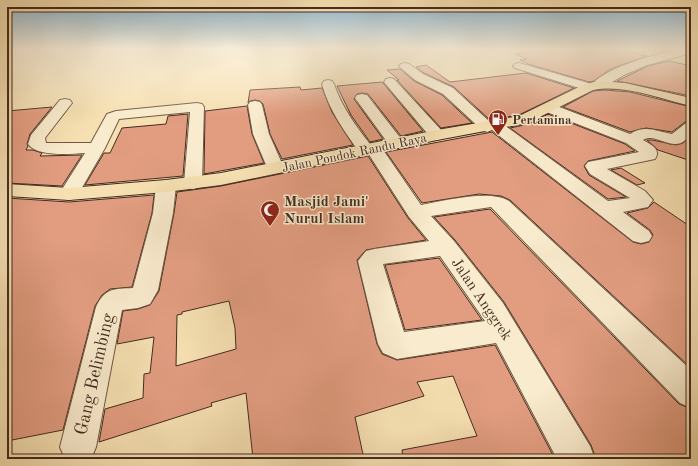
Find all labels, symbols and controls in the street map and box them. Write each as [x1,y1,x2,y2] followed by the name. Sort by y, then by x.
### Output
[487,108,509,136] fuel station icon: Pertamina
[512,114,572,127] place label: Pertamina
[281,132,429,175] street label: Jalan Pondok Randu Raya
[284,195,369,227] place label: Masjid Jami' Nurul Islam
[259,199,281,227] mosque icon: Masjid Jami' Nurul Islam
[448,256,514,344] street label: Jalan Anggrek
[72,311,118,437] street label: Gang Belimbing

